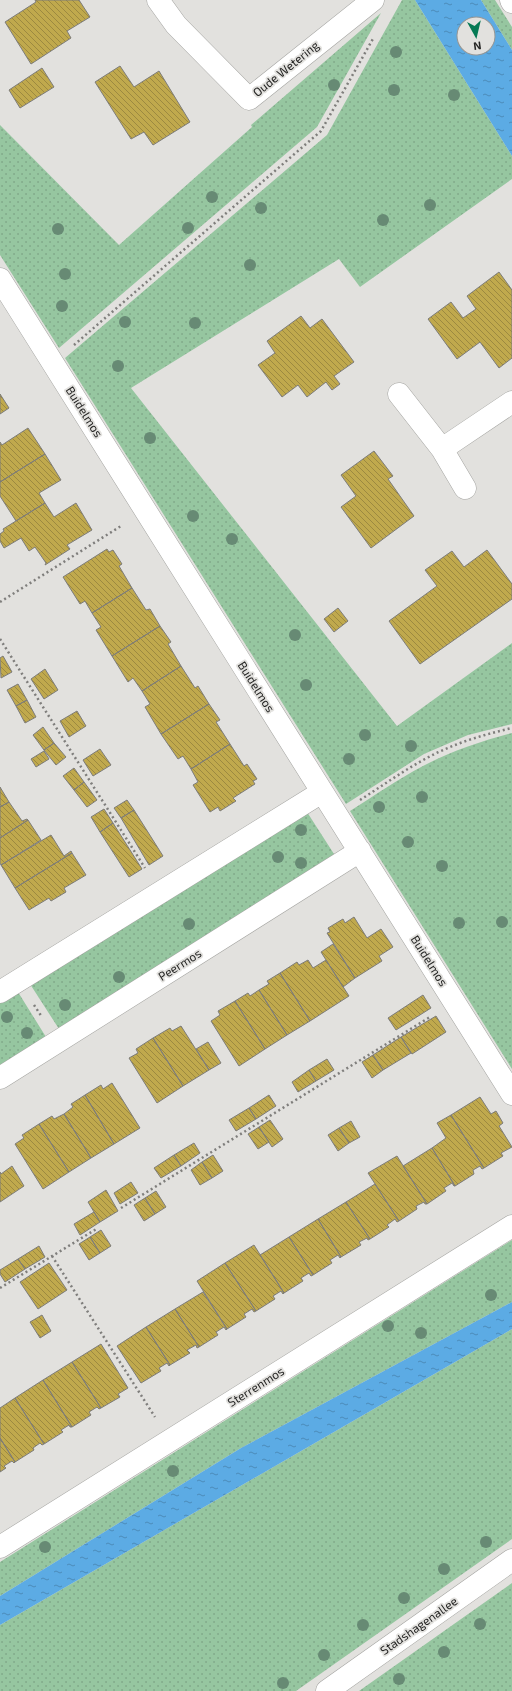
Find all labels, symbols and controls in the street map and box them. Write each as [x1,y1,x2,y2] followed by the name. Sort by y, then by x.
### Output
[456,16,496,56] north arrow
[250,37,321,99] street label: Oude Wetering
[473,39,482,53] text: N
[64,383,106,440] street label: Buidelmos
[236,658,278,715] street label: Buidelmos
[409,932,451,989] street label: Buidelmos
[155,945,204,983] street label: Peermos
[225,1363,286,1409] street label: Sterrenmos
[377,1593,460,1657] street label: Stadshagenallee

